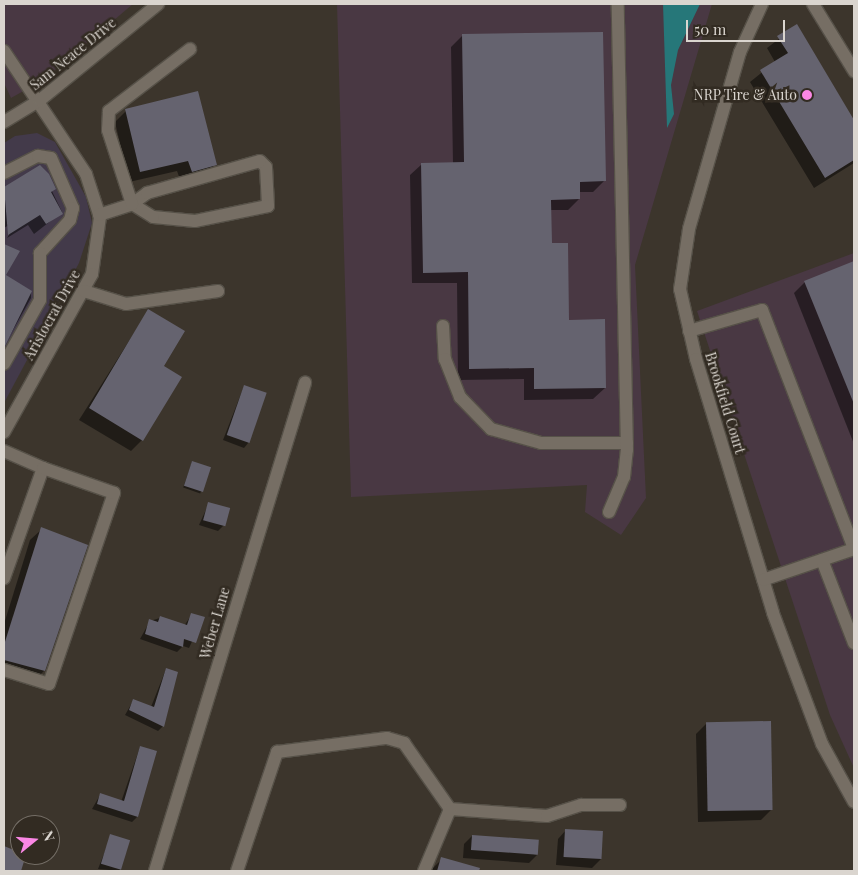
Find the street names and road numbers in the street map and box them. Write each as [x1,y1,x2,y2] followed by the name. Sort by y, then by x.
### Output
[27,14,119,94] street label: Sam Neace Drive
[20,267,84,363] street label: Aristocrat Drive
[702,350,748,456] street label: Brookfield Court
[197,585,233,661] street label: Weber Lane

